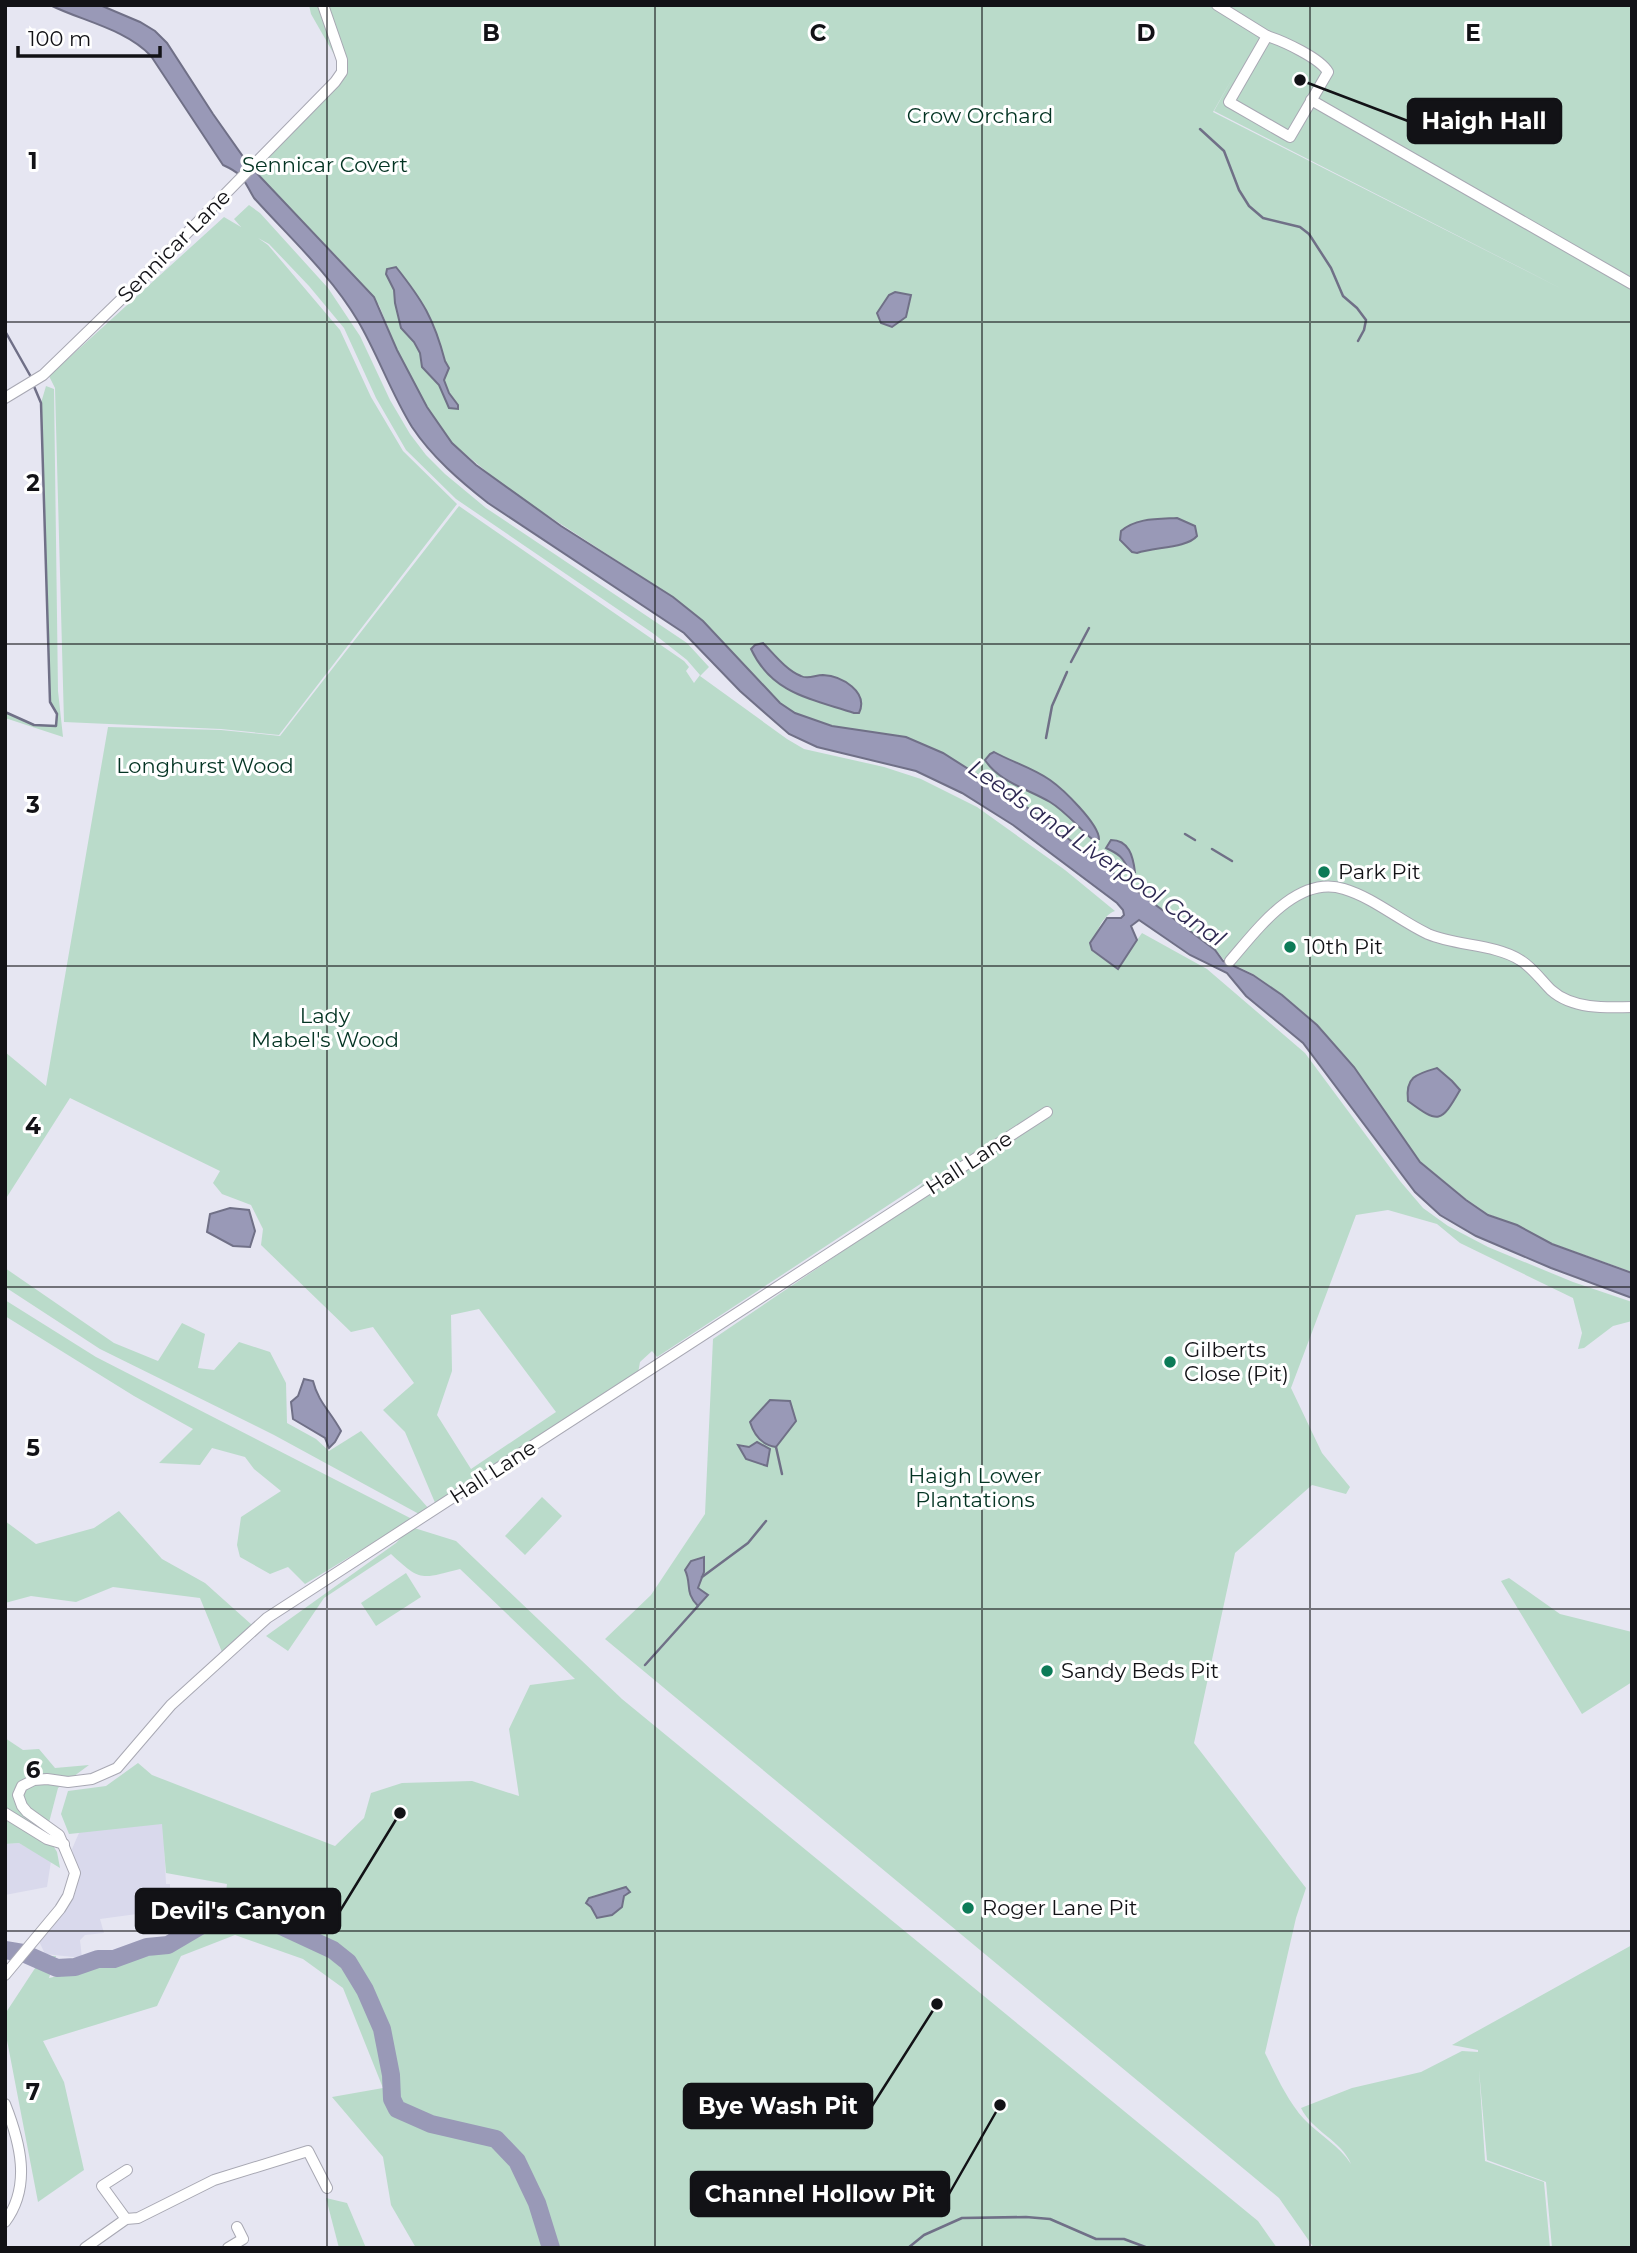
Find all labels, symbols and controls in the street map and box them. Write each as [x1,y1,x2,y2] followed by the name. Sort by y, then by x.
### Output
[18,14,159,58] scale bar
[482,19,500,47] text: B
[810,19,827,47] text: C
[1137,19,1156,47] text: D
[1465,19,1481,47] text: E
[28,26,91,51] text: 100 m
[1408,99,1561,143] callout: Haigh Hall
[907,103,1053,128] park label: Crow Orchard
[1422,107,1546,135] text: Haigh Hall
[28,147,38,175] text: 1
[242,152,408,177] park label: Sennicar Covert
[112,184,235,307] street label: Sennicar Lane
[26,469,40,497] text: 2
[116,753,294,778] park label: Longhurst Wood
[963,753,1231,953] water label: Leeds and Liverpool Canal
[25,791,40,819] text: 3
[1338,859,1421,884] place label: Park Pit
[1316,864,1332,880] marker: Park Pit
[1304,934,1383,959] place label: 10th Pit
[1282,939,1298,955] marker: 10th Pit
[251,1003,399,1052] park label: Lady Mabel's Wood
[25,1112,41,1140] text: 4
[921,1125,1017,1200] street label: Hall Lane
[1184,1337,1289,1386] place label: Gilberts Close (Pit)
[1162,1354,1178,1370] marker: Gilberts Close (Pit)
[26,1434,40,1462] text: 5
[445,1434,541,1509] street label: Hall Lane
[908,1463,1042,1512] park label: Haigh Lower Plantations
[1061,1658,1219,1683] place label: Sandy Beds Pit
[1039,1663,1055,1679] marker: Sandy Beds Pit
[26,1756,41,1784] text: 6
[136,1889,340,1933] callout: Devil's Canyon
[982,1895,1138,1920] place label: Roger Lane Pit
[150,1897,326,1925] text: Devil's Canyon
[960,1900,976,1916] marker: Roger Lane Pit
[26,2078,40,2106] text: 7
[684,2084,872,2128] callout: Bye Wash Pit
[698,2092,858,2120] text: Bye Wash Pit
[691,2172,949,2216] callout: Channel Hollow Pit
[705,2180,935,2208] text: Channel Hollow Pit

